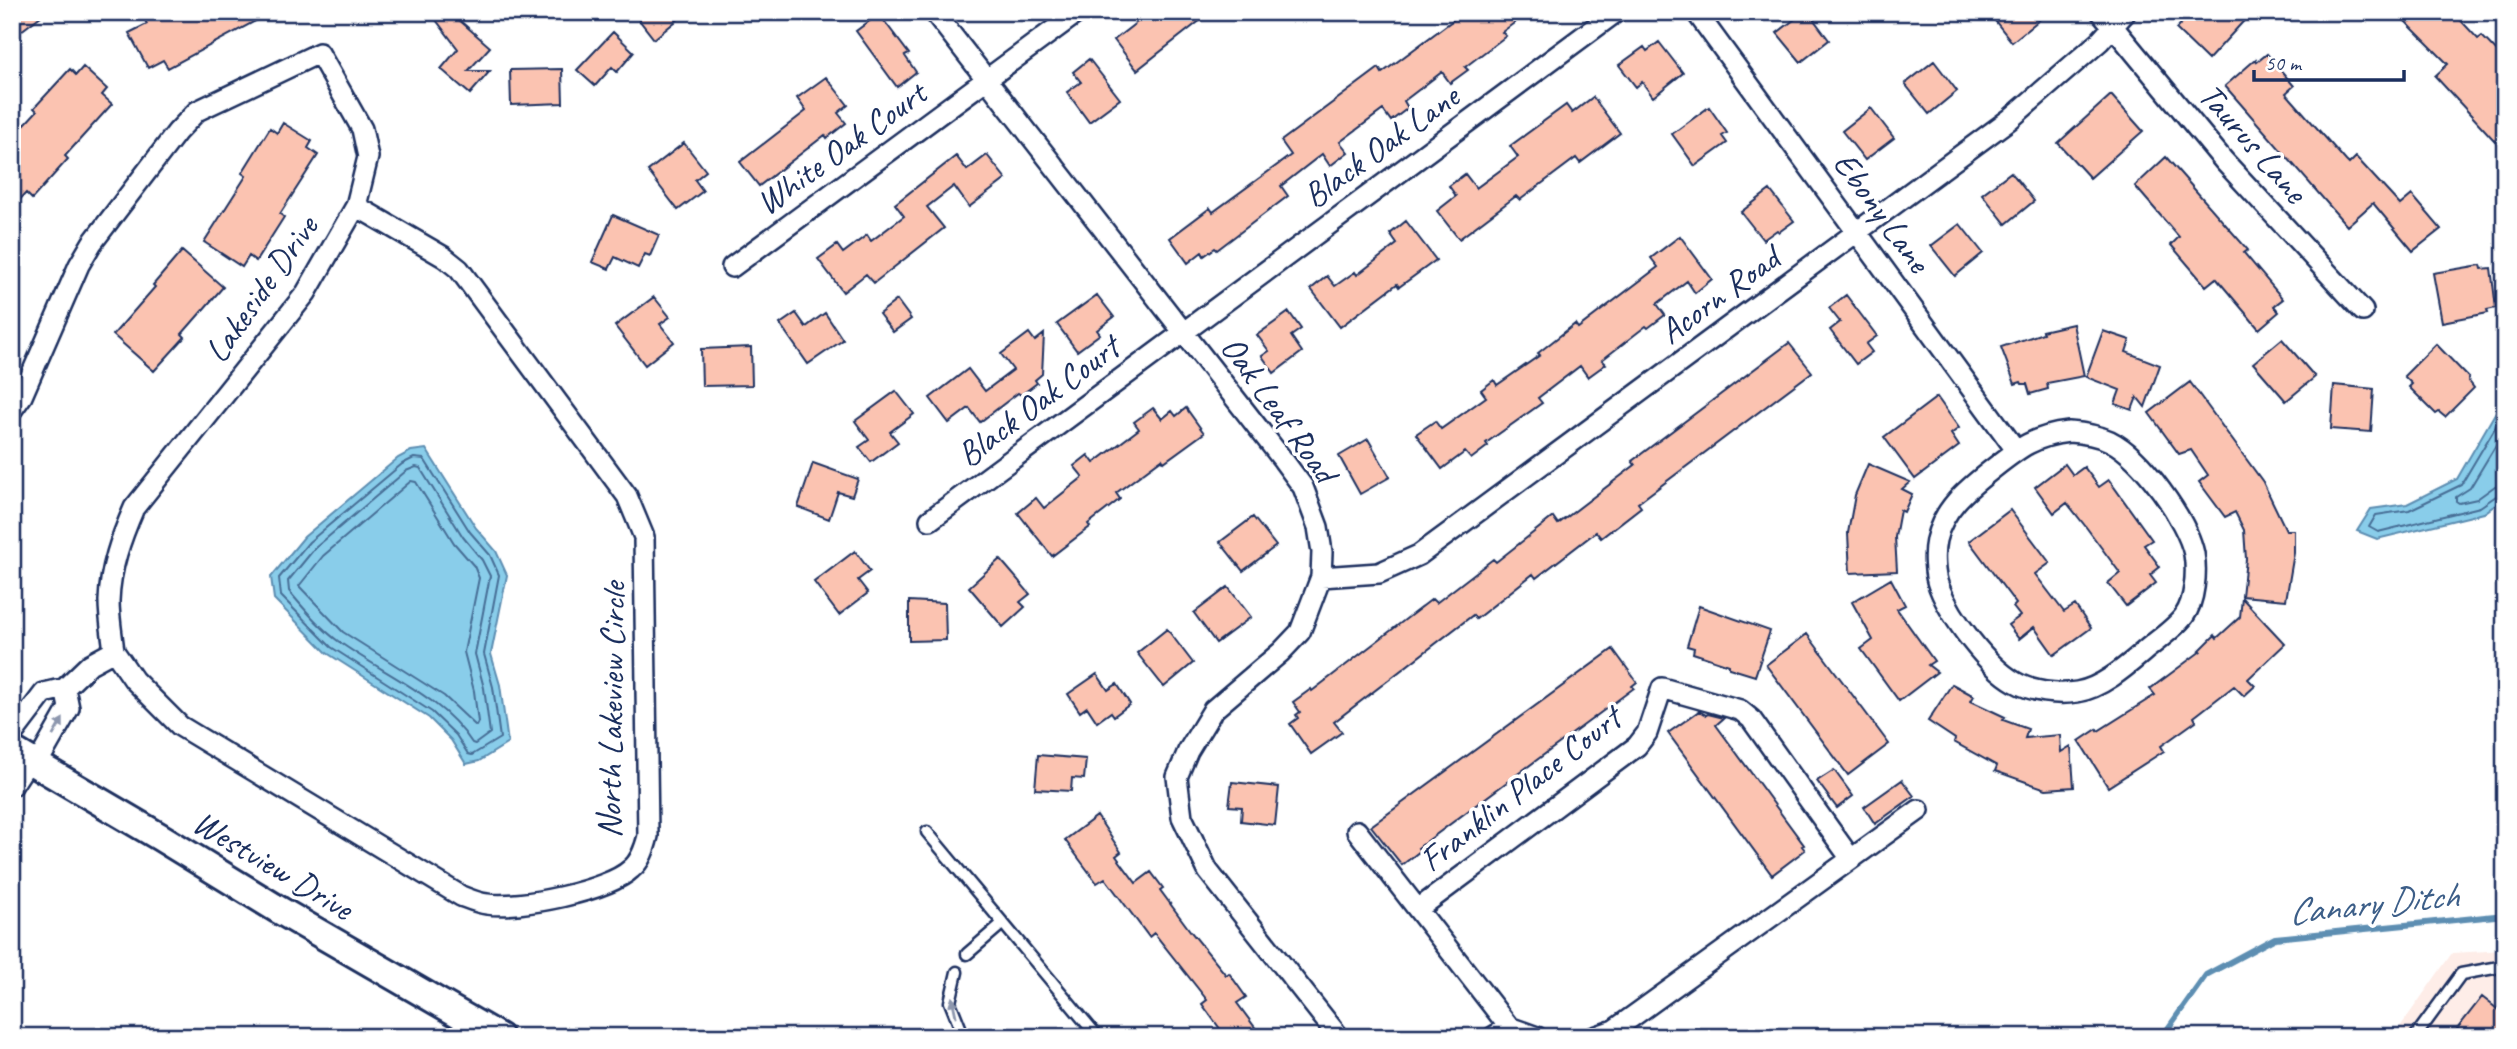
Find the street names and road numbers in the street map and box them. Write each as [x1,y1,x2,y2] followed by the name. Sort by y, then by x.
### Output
[747,69,938,225] street label: White Oak Court
[1294,73,1470,218] street label: Black Oak Lane
[2189,74,2319,214] street label: Taurus Lane
[1823,143,1942,283] street label: Ebony Lane
[194,205,329,371] street label: Lakeside Drive
[1650,233,1792,354] street label: Acorn Road
[948,323,1132,477] street label: Black Oak Court
[1211,327,1350,496] street label: Oak Leaf Road
[586,579,636,839] street label: North Lakeview Circle
[1410,694,1633,882] street label: Franklin Place Court
[185,800,363,932] street label: Westview Drive

